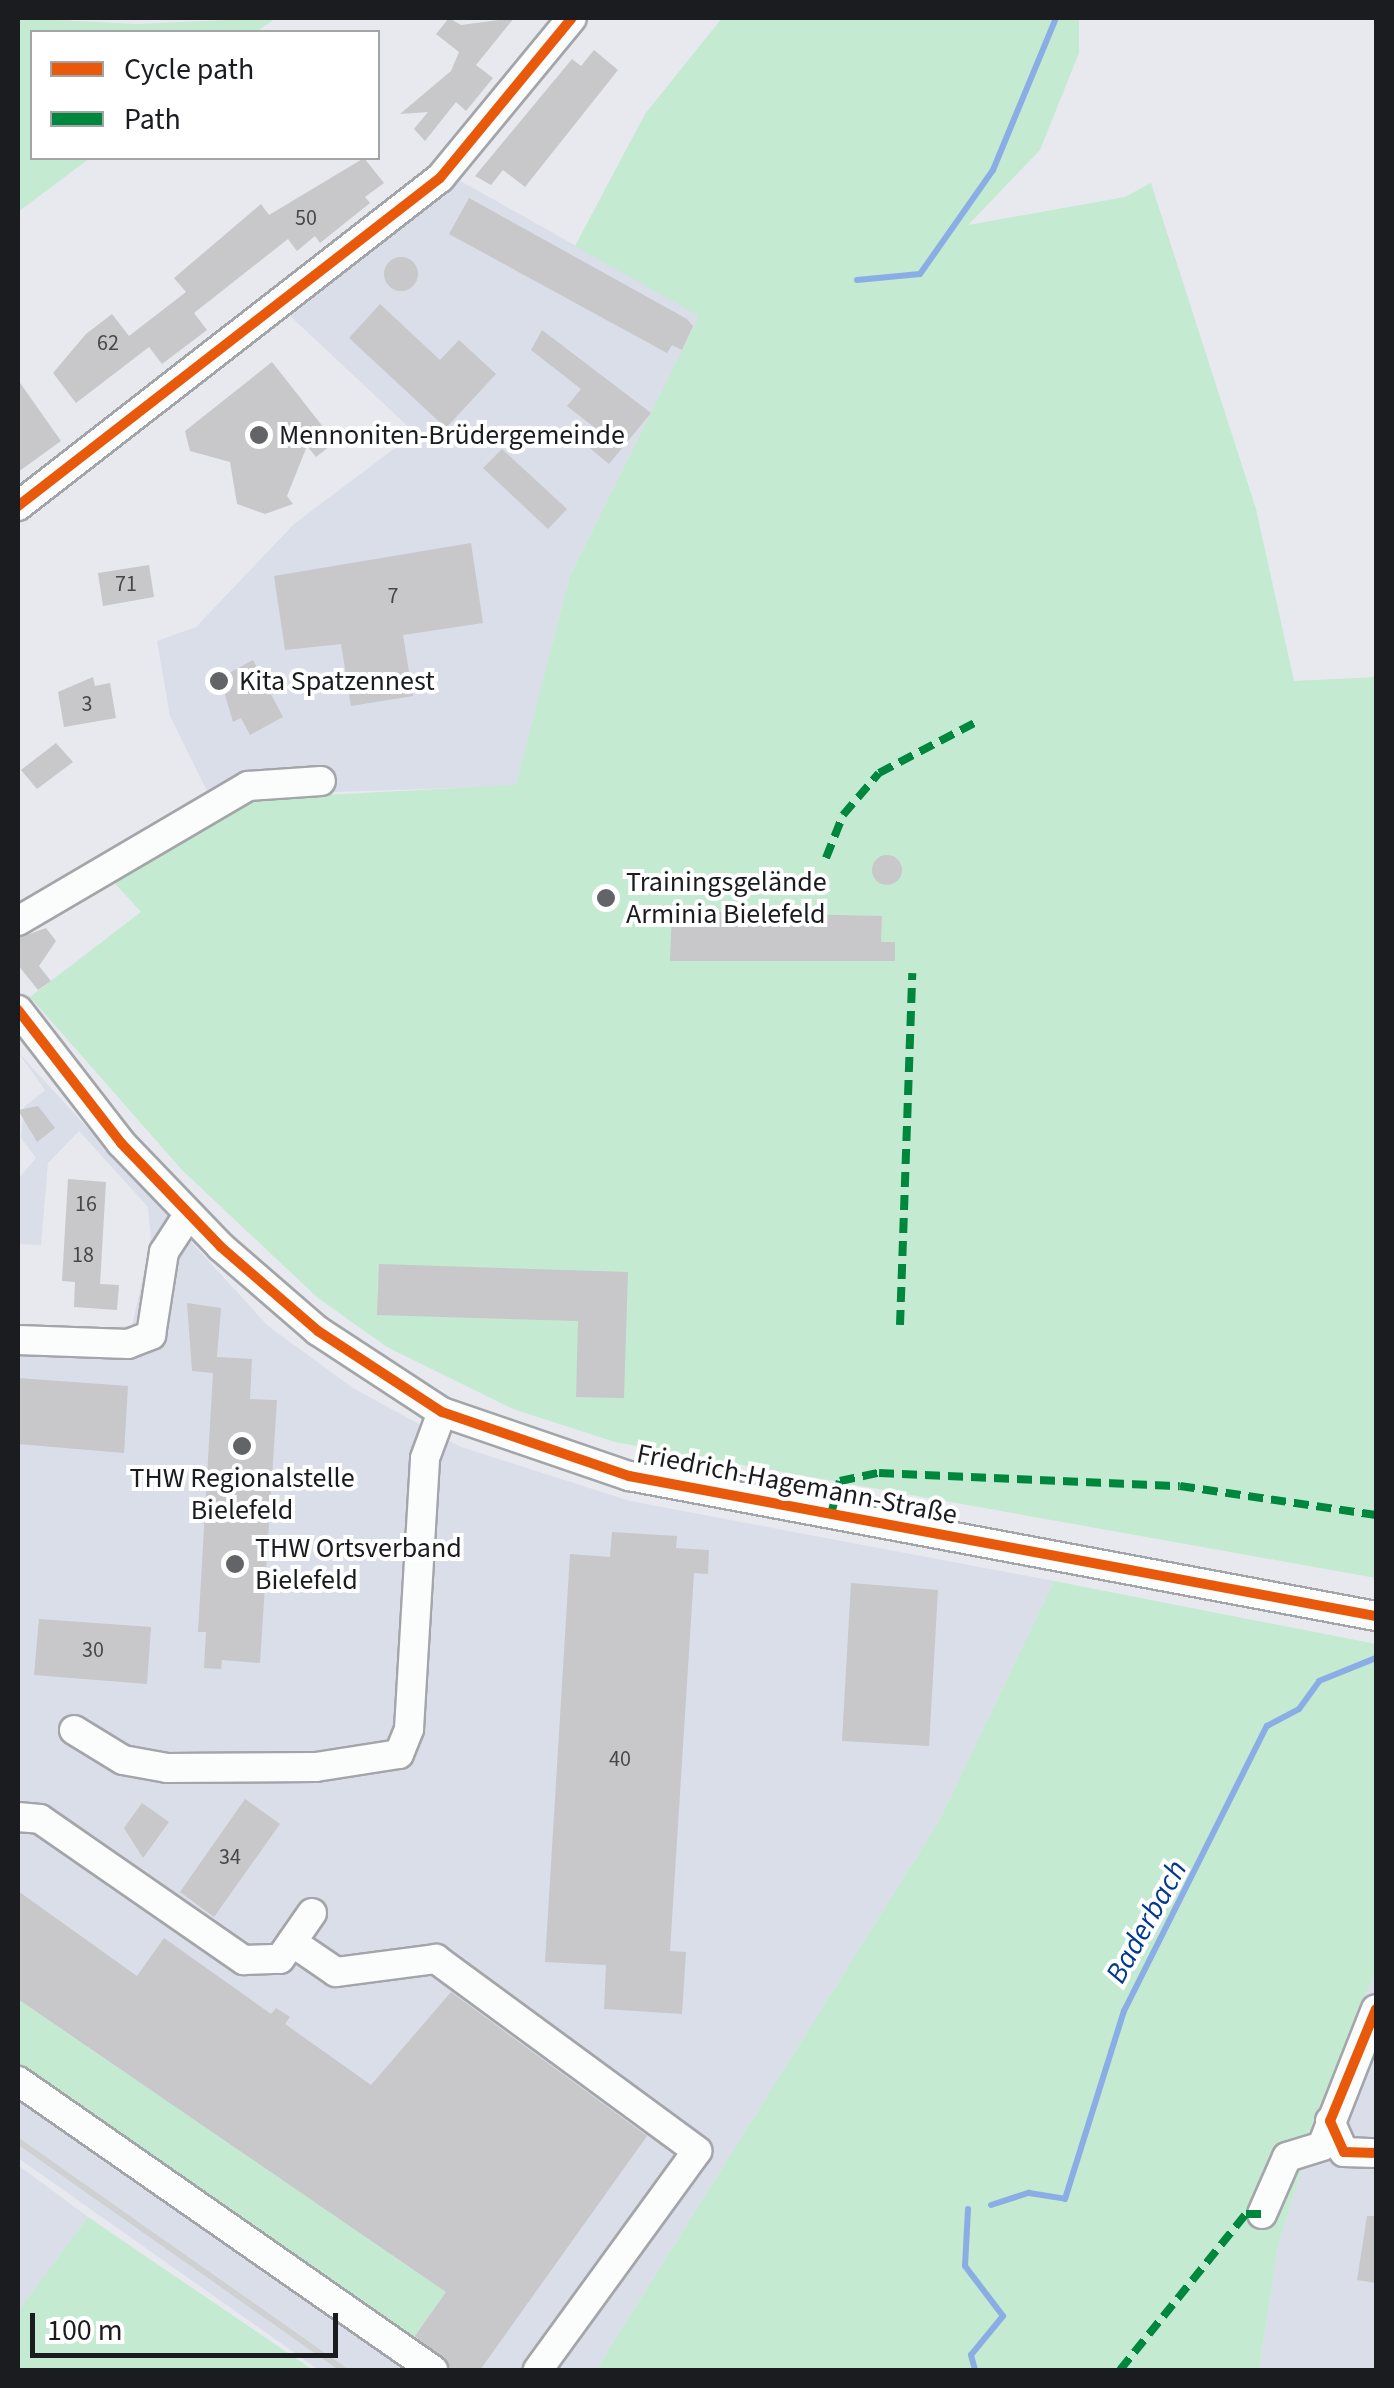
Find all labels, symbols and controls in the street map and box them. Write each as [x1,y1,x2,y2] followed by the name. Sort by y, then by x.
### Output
[30,30,380,160] legend
[124,48,254,91] text: Cycle path
[124,98,181,141] text: Path
[295,206,317,232] house number: 50
[97,331,119,357] house number: 62
[279,418,625,452] place label: Mennoniten-Brüdergemeinde
[248,424,270,446] marker: Mennoniten-Brüdergemeinde
[115,572,137,598] house number: 71
[388,584,398,610] house number: 7
[239,664,435,698] place label: Kita Spatzennest
[208,670,230,692] marker: Kita Spatzennest
[82,692,92,718] house number: 3
[626,865,827,931] place label: Trainingsgelände Arminia Bielefeld
[595,887,617,909] marker: Trainingsgelände Arminia Bielefeld
[75,1192,97,1218] house number: 16
[72,1243,94,1269] house number: 18
[231,1435,253,1457] marker: THW Regionalstelle Bielefeld
[634,1436,960,1532] street label: Friedrich-Hagemann-Straße
[129,1461,355,1527] place label: THW Regionalstelle Bielefeld
[255,1531,462,1597] place label: THW Ortsverband Bielefeld
[224,1553,246,1575] marker: THW Ortsverband Bielefeld
[82,1638,104,1664] house number: 30
[609,1747,631,1773] house number: 40
[219,1845,241,1871] house number: 34
[1099,1854,1195,1990] water label: Baderbach
[35,2293,342,2355] scale bar
[47,2309,123,2352] text: 100 m

